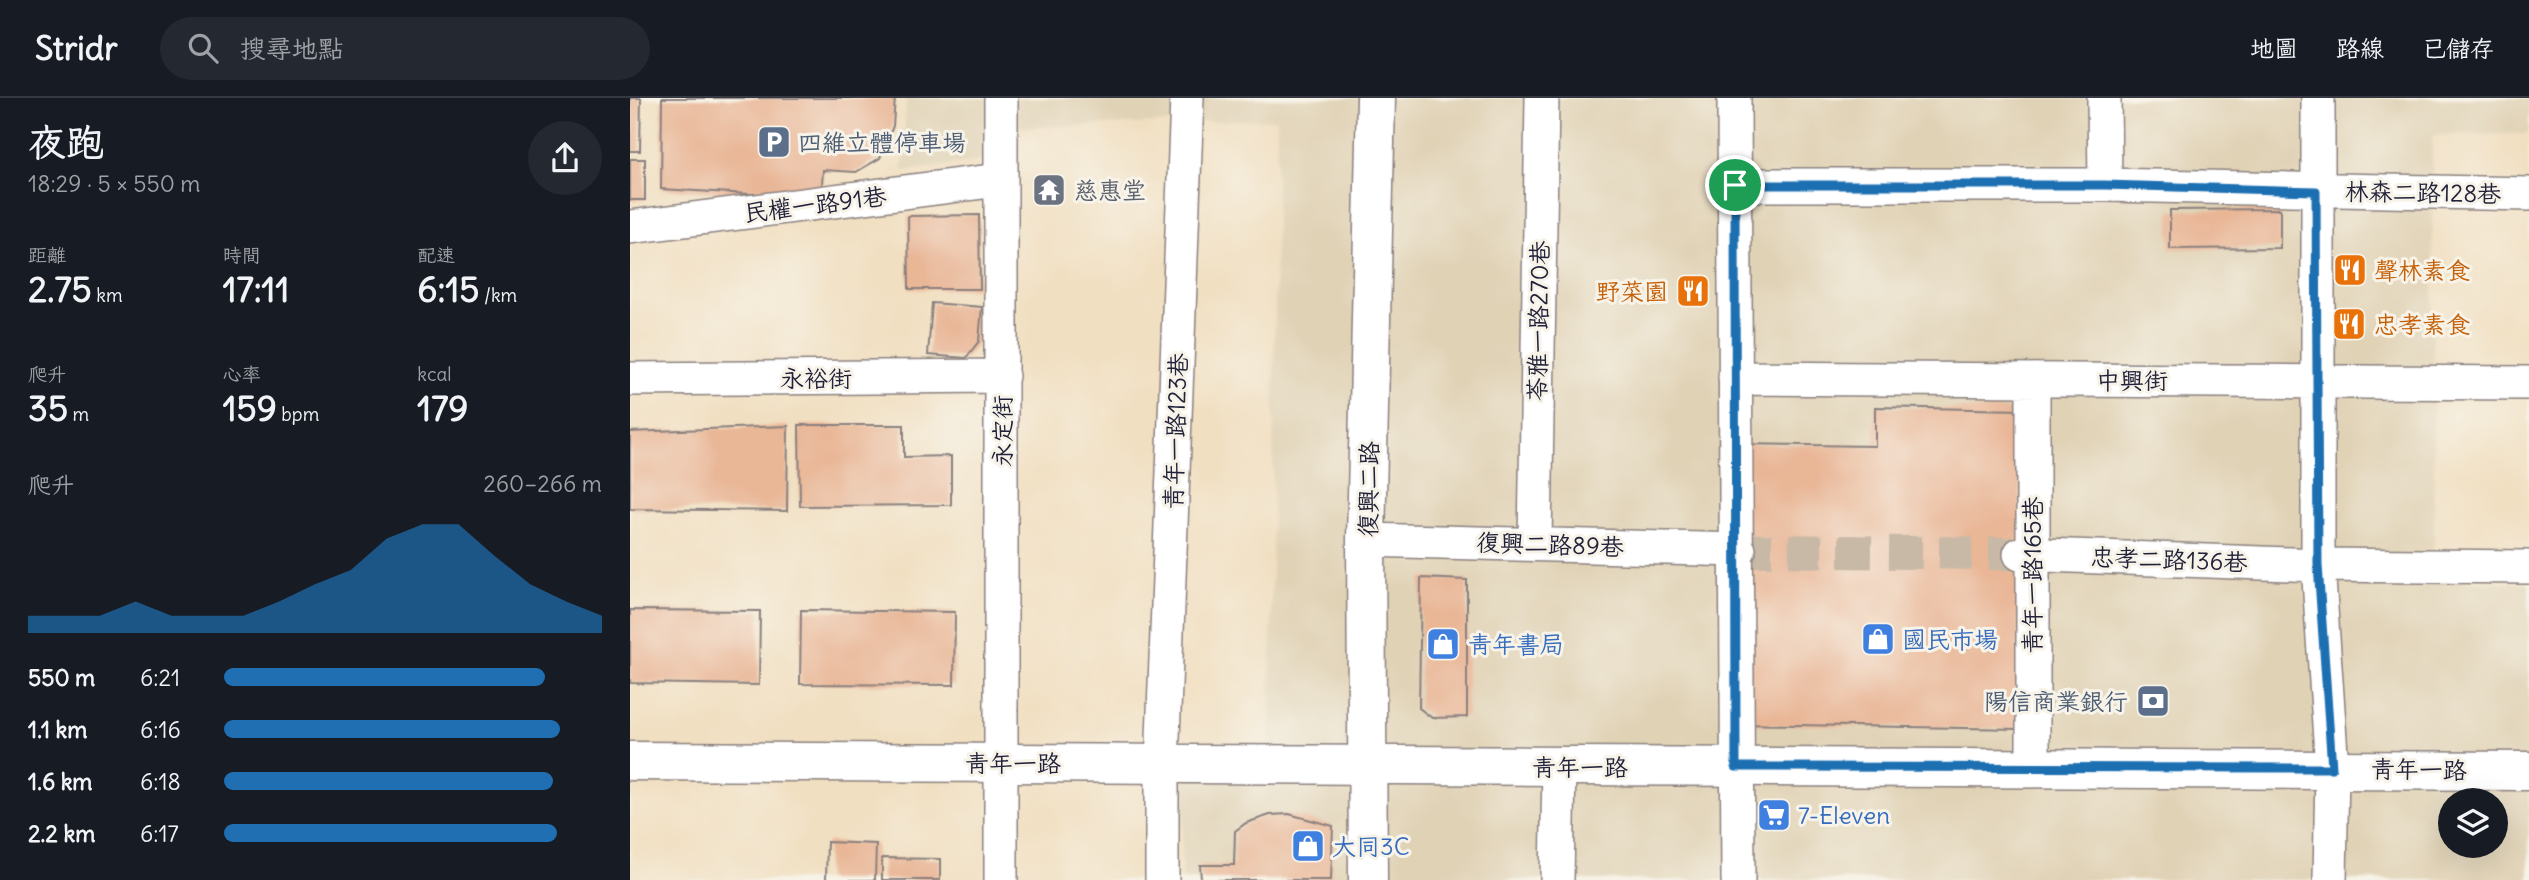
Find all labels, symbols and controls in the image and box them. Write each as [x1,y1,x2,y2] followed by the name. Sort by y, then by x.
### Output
[160,17,650,80] search box
[35,27,118,69] text: Stridr
[184,29,222,67] icon: search
[240,32,344,65] text: 搜尋地點
[2250,33,2298,63] text: 地圖
[2336,33,2384,63] text: 路線
[2422,33,2494,63] text: 已儲存
[28,119,104,166] text: 夜跑
[528,121,602,195] button: share
[755,123,793,161] parking icon: 四維立體停車場
[798,127,966,157] place label: 四維立體停車場
[1705,155,1765,215] pin
[1716,166,1754,204] icon: arrive
[28,169,200,198] text: 18:29 · 5 × 550 m
[1030,171,1068,209] temple icon: 慈惠堂
[1074,175,1146,205] place label: 慈惠堂
[2344,176,2502,208] street label: 林森二路128巷
[742,180,888,228] street label: 民權一路91巷
[1522,240,1554,402] street label: 苓雅一路270巷
[28,243,66,267] text: 距離
[223,243,261,267] text: 時間
[417,243,455,267] text: 配速
[2331,251,2369,289] restaurant icon: 聲林素食
[2374,255,2470,285] place label: 聲林素食
[28,267,92,311] text: 2.75
[223,267,289,311] text: 17:11
[417,267,479,311] text: 6:15
[1674,272,1712,310] restaurant icon: 野菜園
[1596,276,1668,306] place label: 野菜園
[92,283,123,307] text: km
[479,283,517,307] text: /km
[2330,305,2368,343] restaurant icon: 忠孝素食
[2374,309,2470,339] place label: 忠孝素食
[1157,352,1193,510] street label: 青年一路123巷
[28,362,66,386] text: 爬升
[223,362,261,386] text: 心率
[417,362,452,386] text: kcal
[780,363,852,393] street label: 永裕街
[2096,365,2168,395] street label: 中興街
[28,386,68,430] text: 35
[223,386,277,430] text: 159
[417,386,469,430] text: 179
[987,395,1017,467] street label: 永定街
[68,402,89,426] text: m
[277,402,319,426] text: bpm
[1352,441,1384,537] street label: 復興二路
[483,469,602,498] text: 260–266 m
[28,470,74,499] text: 爬升
[2017,496,2047,654] street label: 青年一路165巷
[1476,526,1624,562] street label: 復興二路89巷
[2090,541,2248,577] street label: 忠孝二路136巷
[1859,620,1897,658] shop icon: 國民市場
[1902,624,1998,654] place label: 國民市場
[1424,625,1462,663] shop icon: 青年書局
[1468,629,1564,659] place label: 青年書局
[28,663,95,692] text: 550 m
[140,663,180,692] text: 6:21
[2134,682,2172,720] bank icon: 陽信商業銀行
[1984,686,2128,716] place label: 陽信商業銀行
[28,715,87,744] text: 1.1 km
[140,715,181,744] text: 6:16
[965,748,1061,778] street label: 青年一路
[1532,752,1628,782] street label: 青年一路
[2371,753,2467,785] street label: 青年一路
[28,767,93,796] text: 1.6 km
[140,767,181,796] text: 6:18
[2438,788,2508,858] map controls
[2438,788,2508,858] button: layers
[1755,796,1793,834] supermarket icon: 7-Eleven
[1798,800,1890,830] place label: 7-Eleven
[28,819,95,848] text: 2.2 km
[140,819,179,848] text: 6:17
[1289,827,1327,865] shop icon: 大同3C
[1332,831,1409,861] place label: 大同3C

